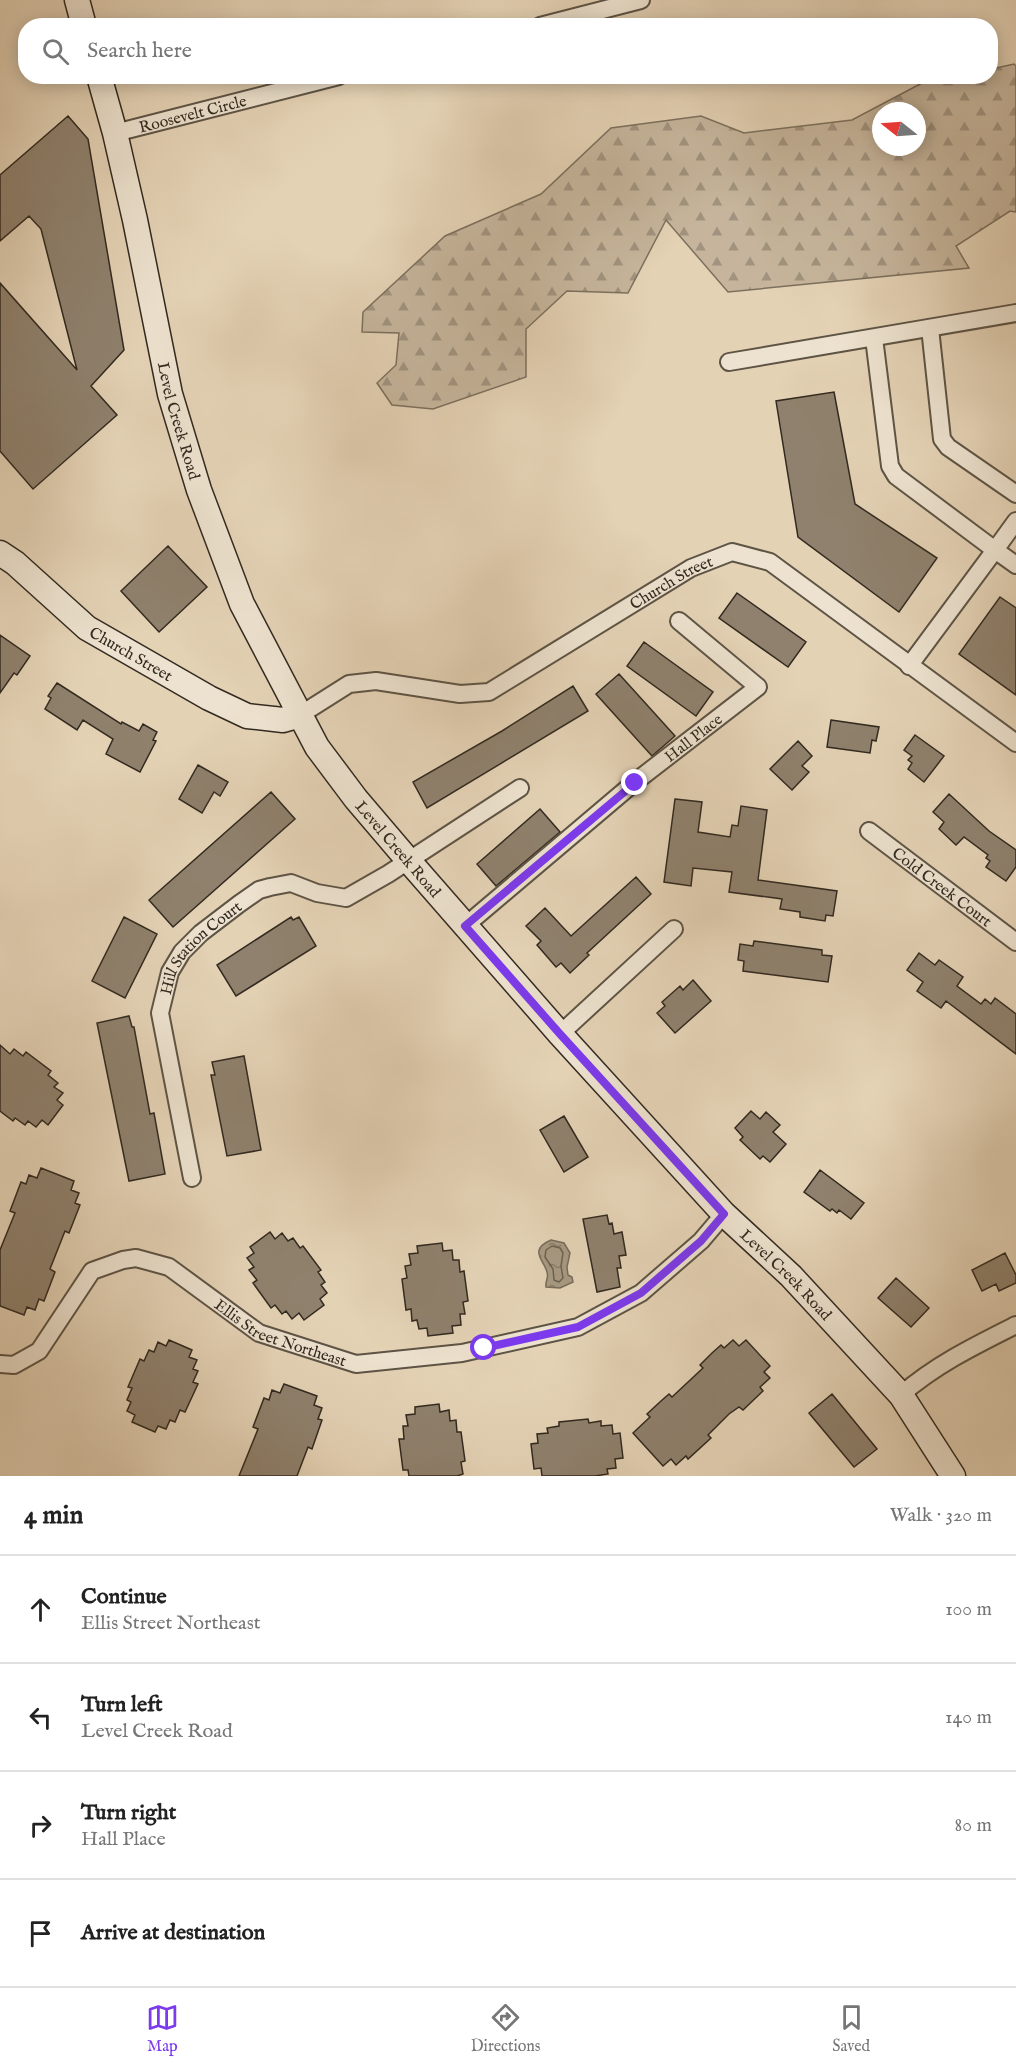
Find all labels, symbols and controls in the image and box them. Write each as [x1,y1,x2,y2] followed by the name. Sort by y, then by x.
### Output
[18,18,998,84] search box
[39,35,72,68] icon: search
[87,37,192,65] text: Search here
[137,92,249,138] street label: Roosevelt Circle
[872,102,926,156] north arrow
[152,360,203,483] street label: Level Creek Road
[627,552,716,615] street label: Church Street
[85,623,176,687] street label: Church Street
[661,710,727,767] street label: Hall Place
[621,769,647,795] route end
[350,797,445,903] street label: Level Creek Road
[887,844,996,932] street label: Cold Creek Court
[157,897,247,997] street label: Hill Station Court
[735,1226,835,1326] street label: Level Creek Road
[210,1296,349,1372] street label: Ellis Street Northeast
[470,1334,496,1360] route start
[24,1499,83,1532] text: 4 min
[890,1503,992,1528] text: Walk · 320 m
[81,1583,167,1611] text: Continue
[24,1593,57,1626] icon: ahead
[945,1597,992,1622] text: 100 m
[81,1611,261,1636] text: Ellis Street Northeast
[81,1691,163,1719] text: Turn left
[24,1701,57,1734] icon: left
[945,1705,992,1730] text: 140 m
[81,1719,233,1744] text: Level Creek Road
[81,1799,176,1827] text: Turn right
[24,1809,57,1842] icon: right
[955,1813,992,1838] text: 80 m
[81,1827,166,1852] text: Hall Place
[24,1917,57,1950] icon: arrive
[81,1919,265,1947] text: Arrive at destination
[146,2001,179,2057] tab: Map
[471,2001,540,2057] tab: Directions
[832,2001,870,2057] tab: Saved

